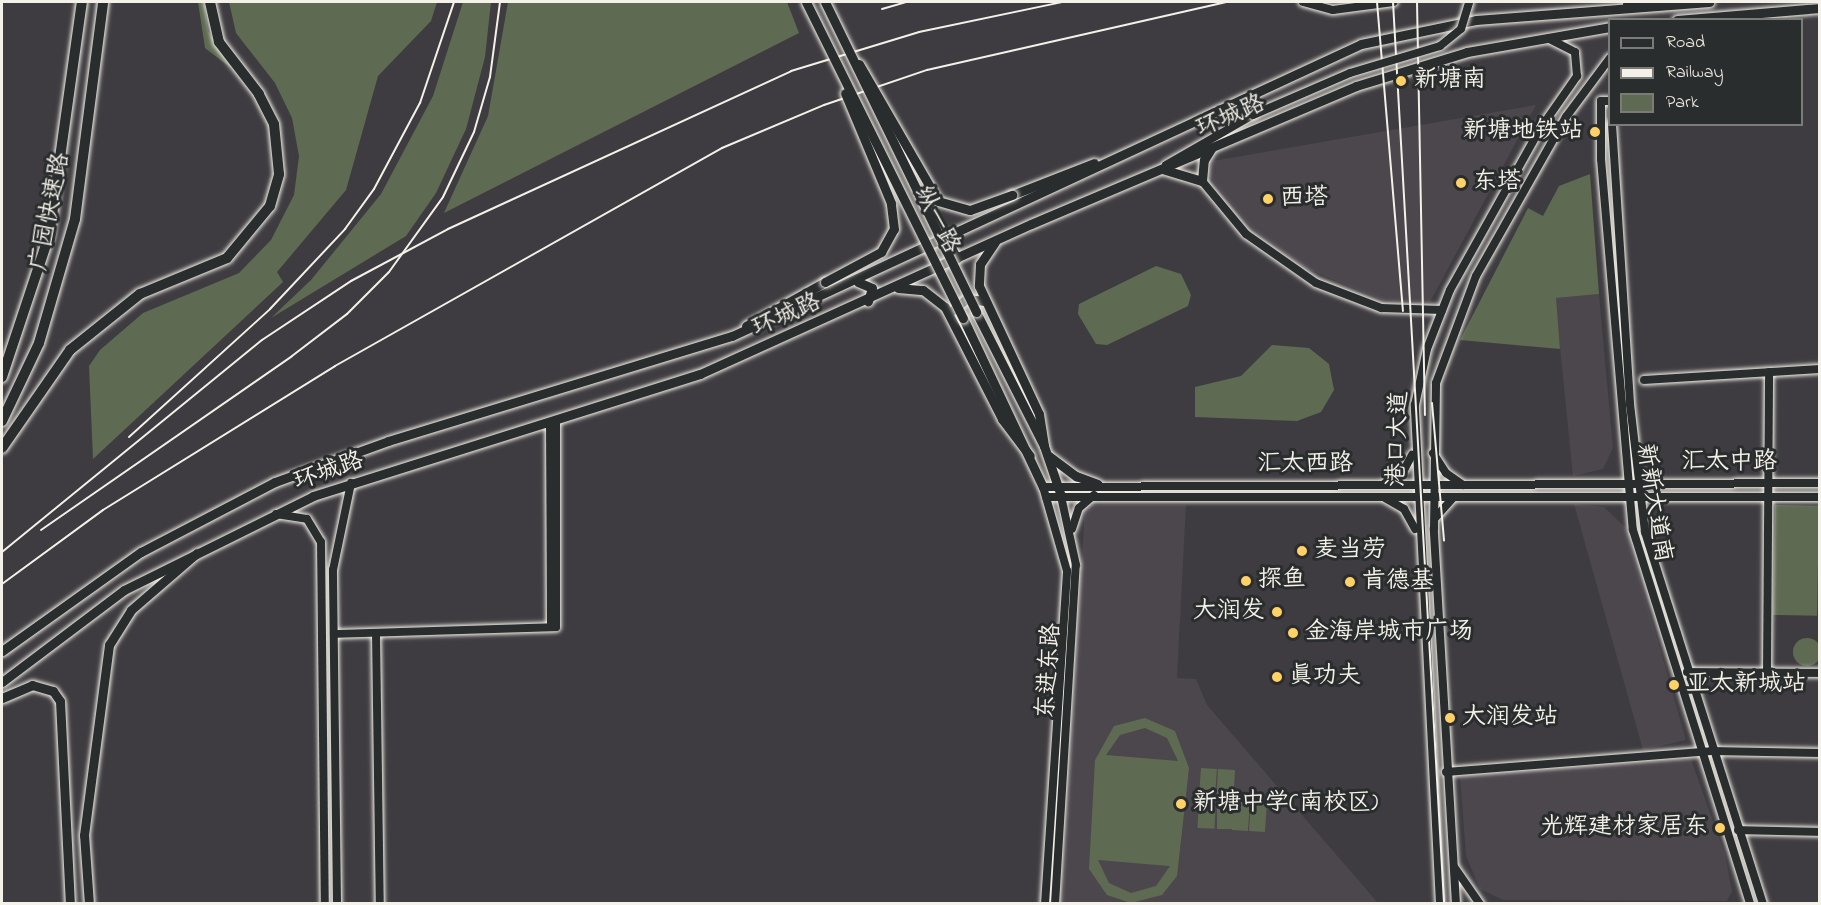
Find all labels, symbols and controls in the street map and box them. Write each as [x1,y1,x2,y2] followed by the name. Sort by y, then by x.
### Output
[1608,18,1803,126] legend
[1666,30,1705,56] text: Road
[1666,60,1723,86] text: Railway
[1414,67,1486,95] place label: 新塘南
[1392,72,1410,90] marker: 新塘南
[1192,90,1270,144] street label: 环城路
[1666,90,1699,116] text: Park
[1463,118,1583,146] place label: 新塘地铁站
[1588,125,1602,139] marker: 新塘地铁站
[25,150,77,274] street label: 广园快速路
[1473,169,1521,197] place label: 东塔
[1454,176,1468,190] marker: 东塔
[907,181,965,259] street label: 纵一路
[1280,185,1328,213] place label: 西塔
[1261,192,1275,206] marker: 西塔
[748,288,826,344] street label: 环城路
[1383,391,1415,487] street label: 港口大道
[1629,441,1677,565] street label: 新新大道南
[290,447,368,497] street label: 环城路
[1681,449,1777,477] street label: 汇太中路
[1257,451,1353,479] street label: 汇太西路
[1314,537,1386,565] place label: 麦当劳
[1295,544,1309,558] marker: 麦当劳
[1258,567,1306,595] place label: 探鱼
[1362,568,1434,596] place label: 肯德基
[1239,574,1253,588] marker: 探鱼
[1343,575,1357,589] marker: 肯德基
[1193,598,1265,626] place label: 大润发
[1270,605,1284,619] marker: 大润发
[1305,619,1473,647] place label: 金海岸城市广场
[1032,622,1068,720] street label: 东进东路
[1286,626,1300,640] marker: 金海岸城市广场
[1289,663,1361,691] place label: 真功夫
[1270,670,1284,684] marker: 真功夫
[1686,671,1806,699] place label: 亚太新城站
[1667,678,1681,692] marker: 亚太新城站
[1462,704,1558,732] place label: 大润发站
[1443,711,1457,725] marker: 大润发站
[1193,790,1378,818] place label: 新塘中学(南校区)
[1174,797,1188,811] marker: 新塘中学(南校区)
[1540,814,1708,842] place label: 光辉建材家居东
[1713,821,1727,835] marker: 光辉建材家居东

